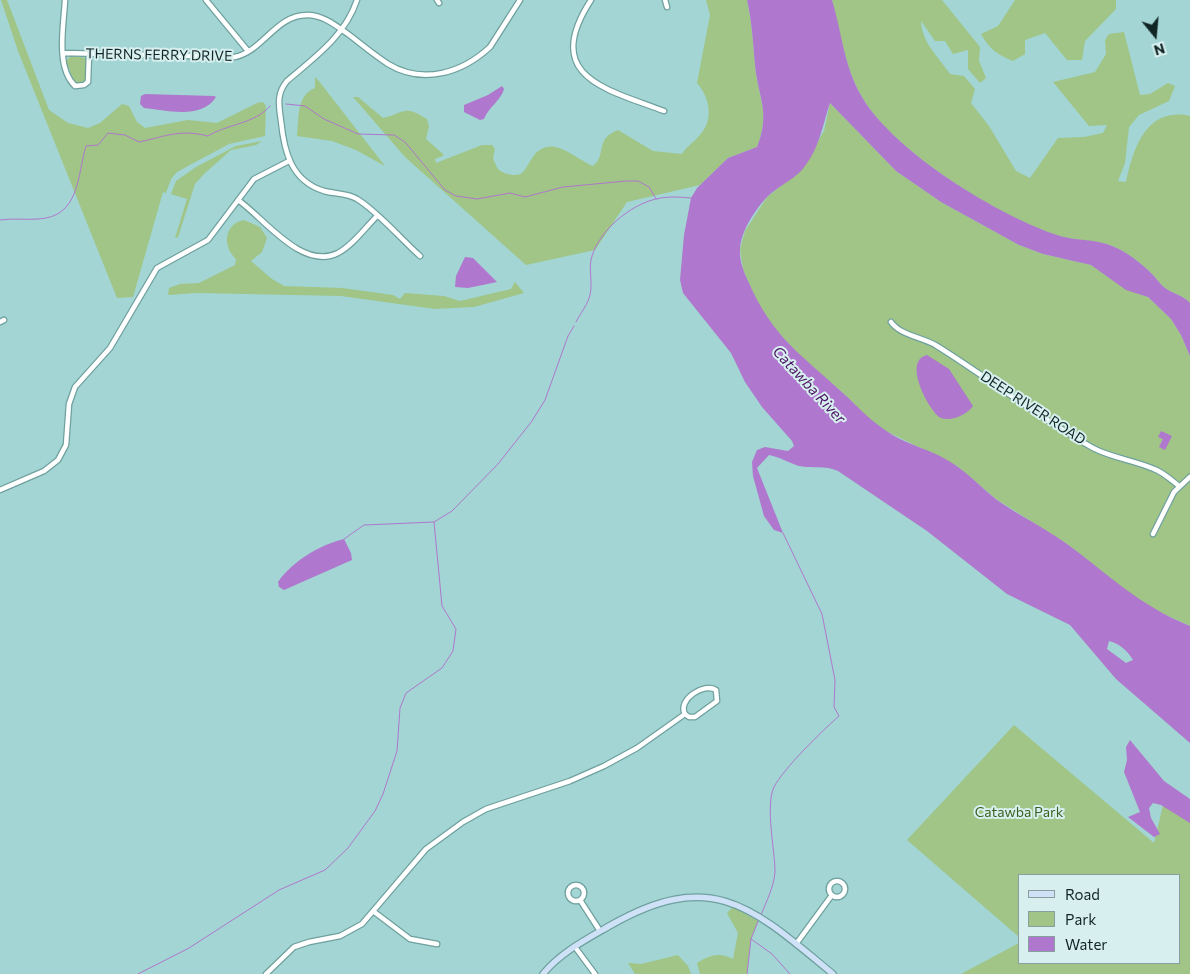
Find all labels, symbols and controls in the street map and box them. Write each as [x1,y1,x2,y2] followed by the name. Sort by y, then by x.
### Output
[1130,10,1180,60] north arrow
[1152,40,1167,59] text: N
[86,45,232,65] street label: THERNS FERRY DRIVE
[769,343,849,427] water label: Catawba River
[977,368,1089,448] street label: DEEP RIVER ROAD
[975,804,1063,820] park label: Catawba Park
[1018,874,1180,964] legend
[1065,885,1100,903] text: Road
[1065,910,1096,928] text: Park
[1065,935,1107,953] text: Water

